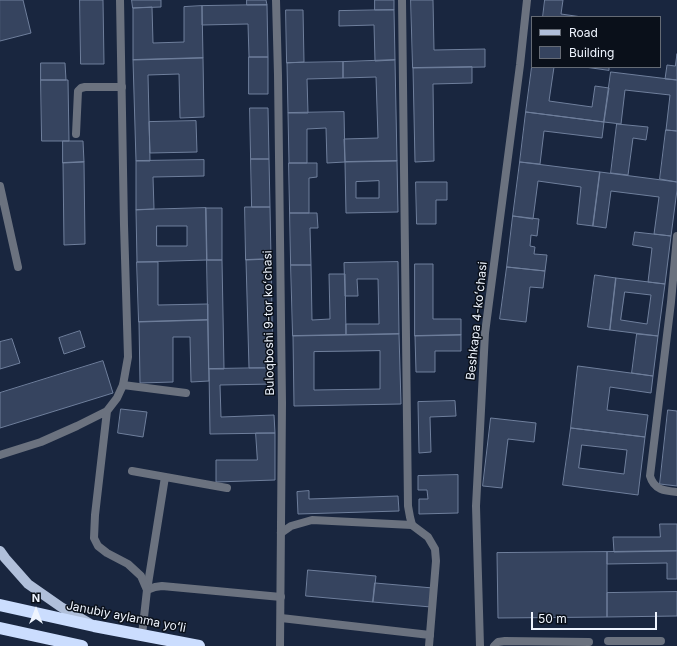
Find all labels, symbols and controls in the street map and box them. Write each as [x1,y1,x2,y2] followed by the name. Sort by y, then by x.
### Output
[531,16,661,68] legend
[569,25,598,40] text: Road
[569,45,614,60] text: Building
[261,250,277,396] street label: Buloqboshi 9-tor koʻchasi
[464,261,490,381] street label: Beshkapa 4-koʻchasi
[16,590,56,630] north arrow
[32,591,40,605] text: N
[65,598,187,636] street label: Janubiy aylanma yoʻli
[533,604,659,630] scale bar
[538,611,567,626] text: 50 m

